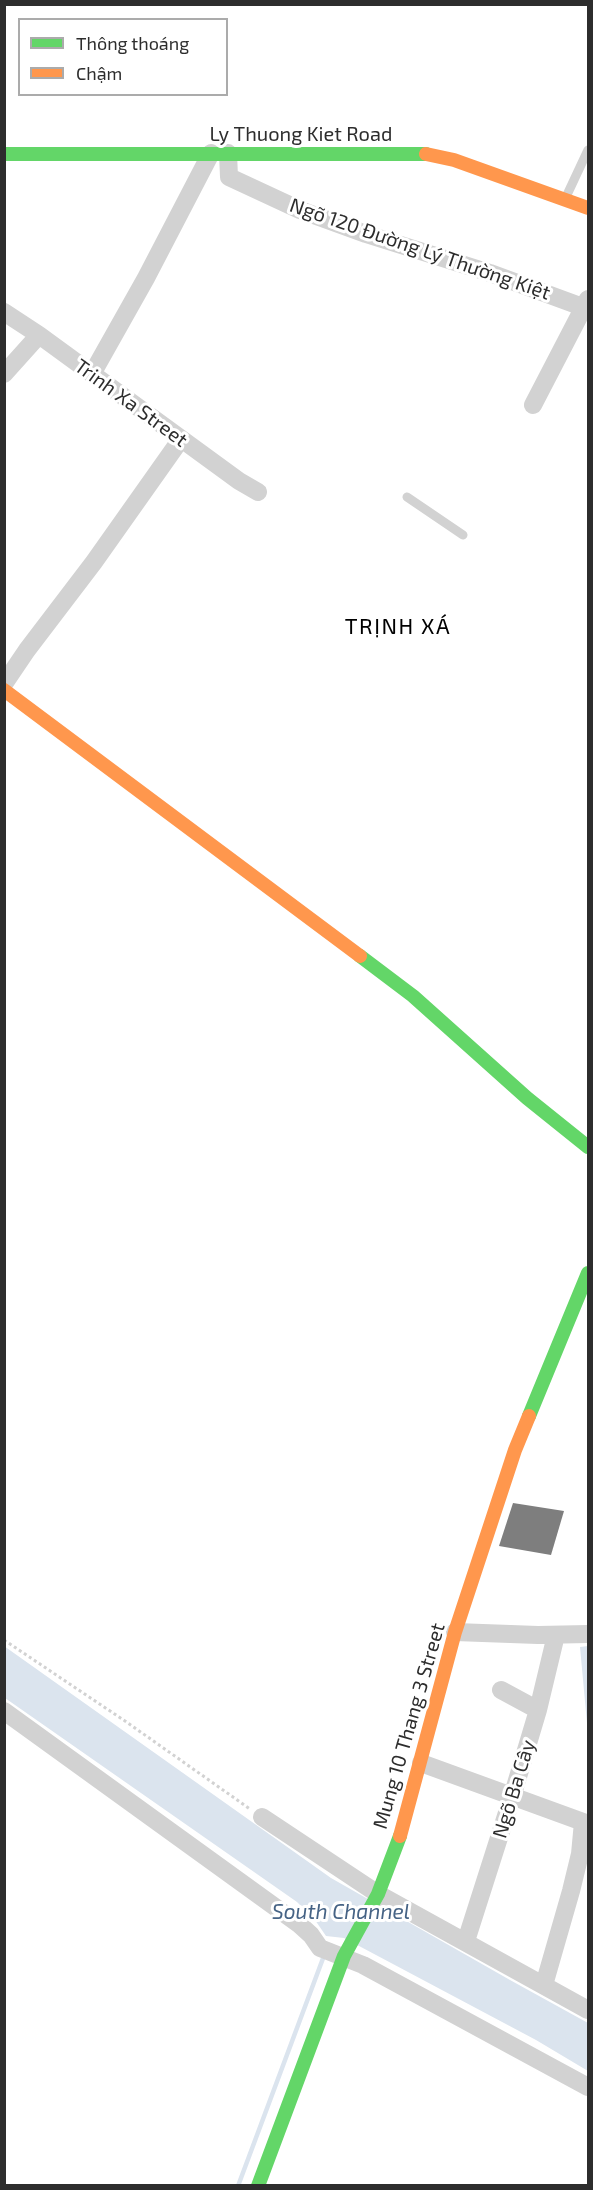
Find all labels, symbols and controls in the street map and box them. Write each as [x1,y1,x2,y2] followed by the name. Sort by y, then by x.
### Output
[18,18,228,96] legend
[76,32,189,54] text: Thông thoáng
[76,62,122,84] text: Chậm
[210,122,392,146] street label: Ly Thuong Kiet Road
[287,193,553,305] street label: Ngõ 120 Đường Lý Thường Kiệt
[70,354,192,452] street label: Trinh Xa Street
[345,614,451,640] district label: TRỊNH XÁ
[368,1620,450,1832] street label: Mung 10 Thang 3 Street
[488,1737,540,1841] street label: Ngõ Ba Cây
[272,1899,410,1925] water label: South Channel

